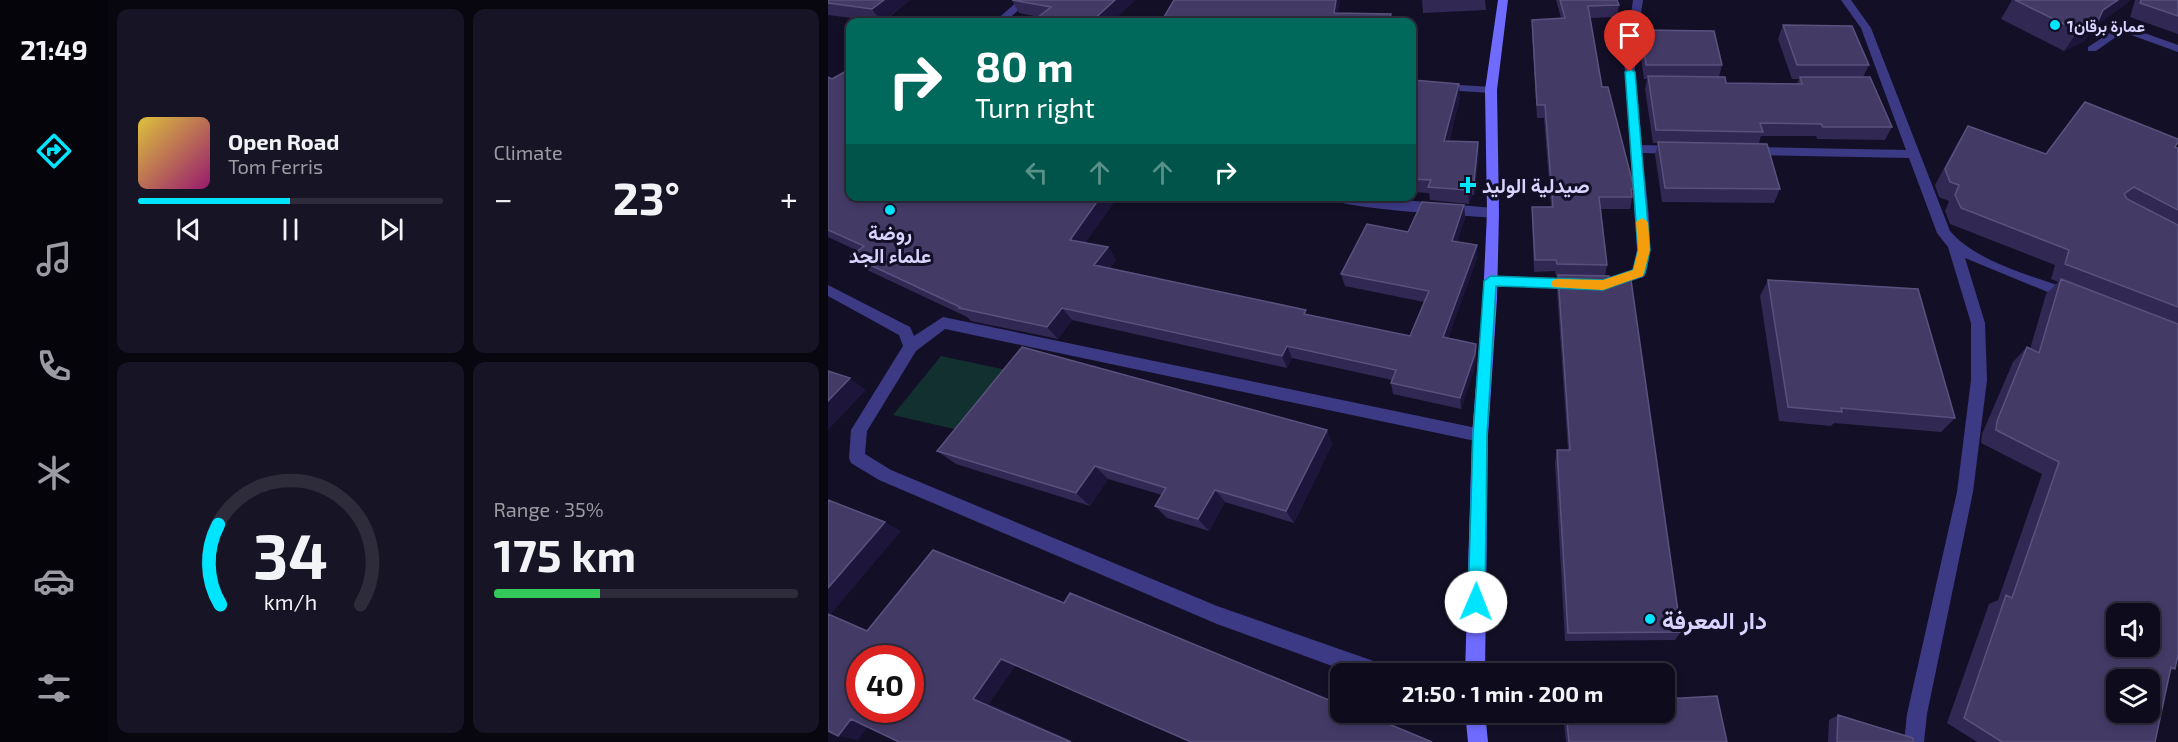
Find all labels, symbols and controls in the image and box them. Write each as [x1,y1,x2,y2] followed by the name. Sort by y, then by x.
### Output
[1604,10,1655,72] pin
[2067,16,2145,37] place label: 1عمارة برقان
[2048,18,2062,32] marker: 1عمارة برقان
[1613,19,1646,52] icon: arrive
[20,33,88,65] text: 21:49
[975,40,1074,90] text: 80 m
[876,42,954,120] icon: right
[975,91,1095,123] text: Turn right
[228,128,340,154] text: Open Road
[33,130,75,172] icon: directions
[494,140,563,164] text: Climate
[228,154,323,178] text: Tom Ferris
[1020,156,1053,189] icon: left
[1083,156,1116,189] icon: ahead
[1146,156,1179,189] icon: ahead
[1209,156,1242,189] icon: right
[613,170,680,224] text: 23°
[1482,173,1590,199] place label: صيدلية الوليد
[1459,176,1477,194] marker: صيدلية الوليد
[494,178,513,218] text: −
[780,178,798,218] text: +
[883,203,897,217] marker: روضة علماء الجد
[172,213,205,246] icon: previous
[274,213,307,246] icon: pause
[375,213,408,246] icon: next
[849,220,931,268] place label: روضة علماء الجد
[33,238,75,280] icon: music
[33,345,75,387] icon: phone
[33,452,75,494] icon: climate
[494,497,604,521] text: Range · 35%
[253,517,328,592] text: 34
[494,527,636,581] text: 175 km
[33,560,75,602] icon: car
[1444,570,1508,634] position arrow
[264,589,317,614] text: km/h
[2106,603,2160,723] map controls
[2106,603,2160,657] button: sound
[1662,605,1767,636] place label: دار المعرفة
[1643,612,1657,626] marker: دار المعرفة
[846,645,924,723] speed limit sign: 40
[33,667,75,709] icon: filters
[2106,669,2160,723] button: layers
[1402,680,1603,706] text: 21:50 · 1 min · 200 m

